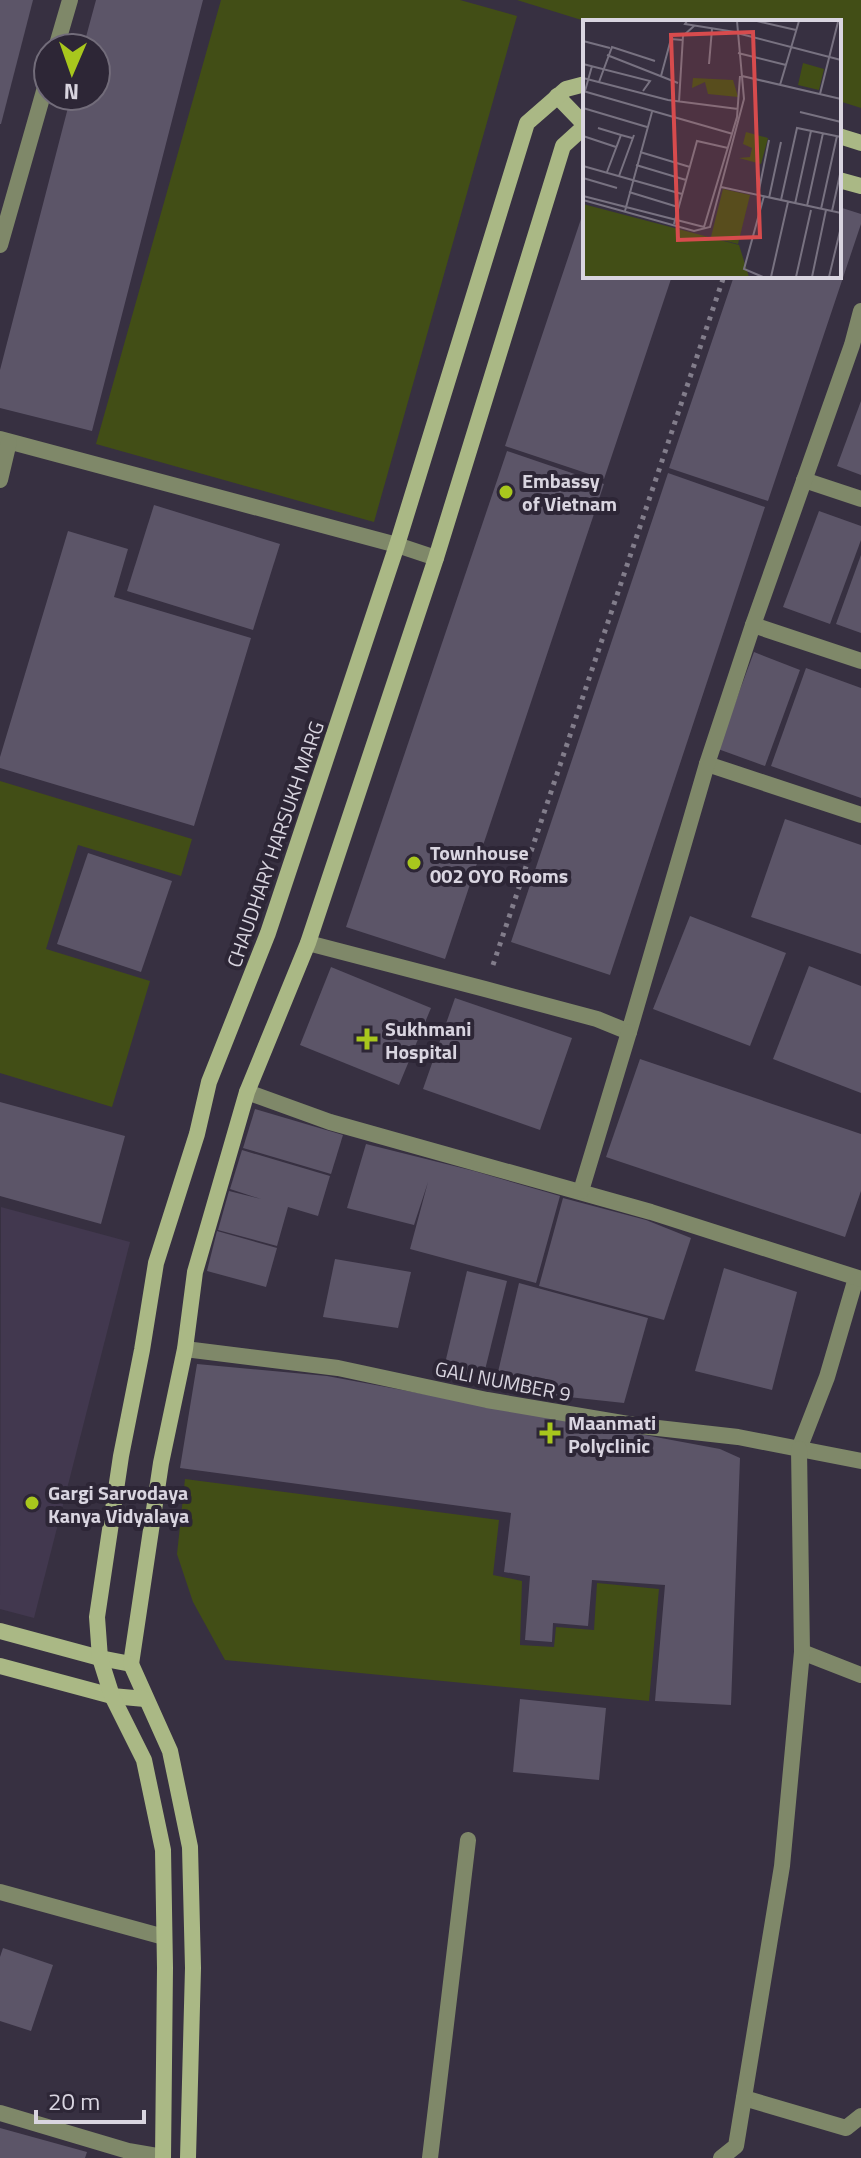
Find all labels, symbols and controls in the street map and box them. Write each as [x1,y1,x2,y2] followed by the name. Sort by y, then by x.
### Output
[583,20,841,278] inset map
[32,32,112,112] north arrow
[63,75,80,109] text: N
[522,465,617,519] place label: Embassy of Vietnam
[497,483,515,501] marker: Embassy of Vietnam
[218,717,332,971] street label: CHAUDHARY HARSUKH MARG
[430,837,568,891] place label: Townhouse 002 OYO Rooms
[405,854,423,872] marker: Townhouse 002 OYO Rooms
[385,1013,472,1067] place label: Sukhmani Hospital
[356,1028,378,1050] marker: Sukhmani Hospital
[432,1353,574,1409] street label: GALI NUMBER 9
[568,1407,656,1461] place label: Maanmati Polyclinic
[539,1422,561,1444] marker: Maanmati Polyclinic
[48,1477,189,1531] place label: Gargi Sarvodaya Kanya Vidyalaya
[23,1494,41,1512] marker: Gargi Sarvodaya Kanya Vidyalaya
[36,2074,144,2124] scale bar
[48,2083,100,2119] text: 20 m

